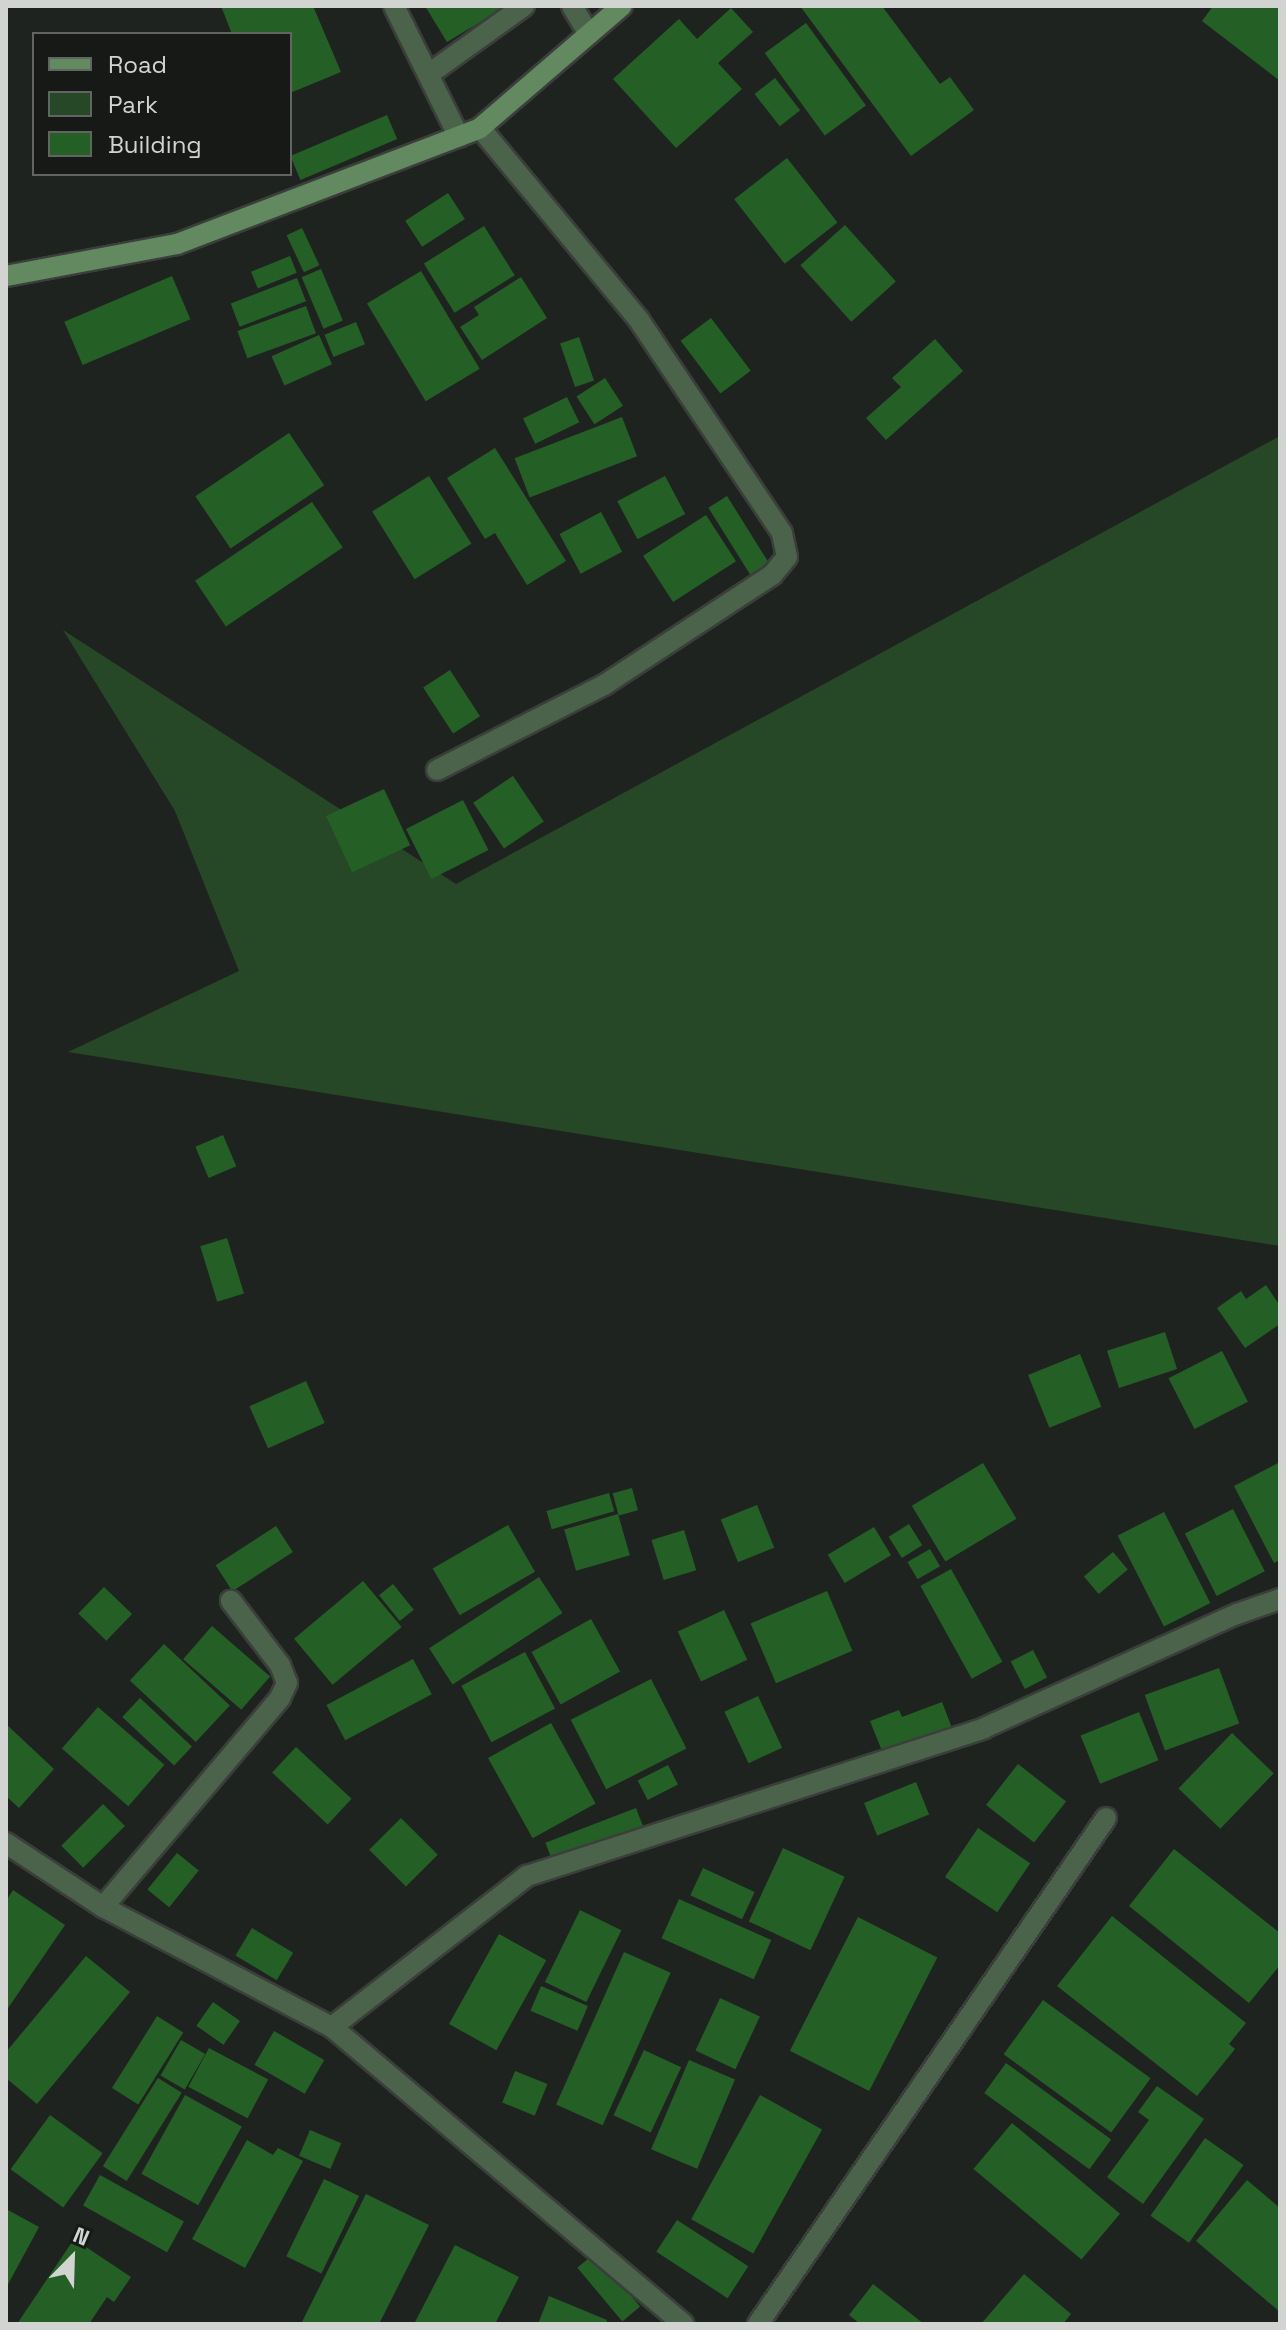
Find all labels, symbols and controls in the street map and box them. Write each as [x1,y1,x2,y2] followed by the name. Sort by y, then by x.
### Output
[32,32,292,176] legend
[108,49,167,80] text: Road
[108,89,158,120] text: Park
[108,129,202,160] text: Building
[32,2218,112,2298] north arrow
[69,2220,94,2252] text: N

